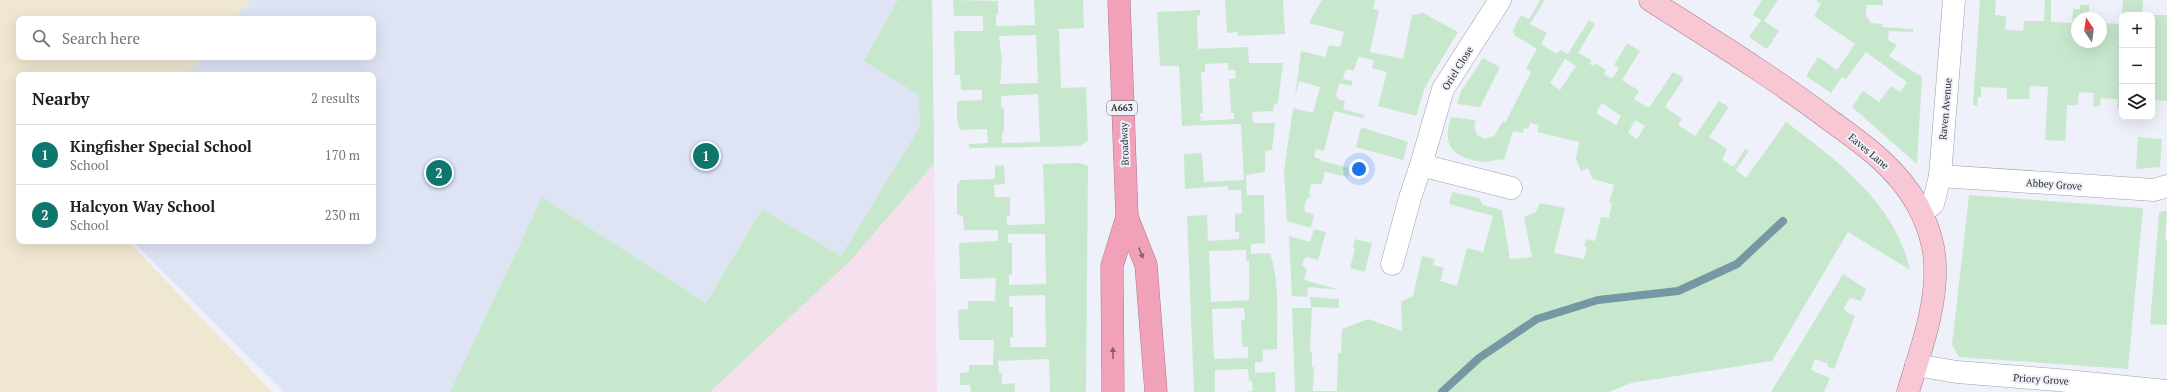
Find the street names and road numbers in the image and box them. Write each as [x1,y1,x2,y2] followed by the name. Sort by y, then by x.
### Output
[1439,44,1476,93] street label: Oriel Close
[1936,77,1955,141] street label: Raven Avenue
[1107,101,1137,115] road number: A663
[1117,121,1132,166] street label: Broadway
[1846,131,1892,172] street label: Eaves Lane
[2026,176,2082,193] street label: Abbey Grove
[2013,371,2069,388] street label: Priory Grove

